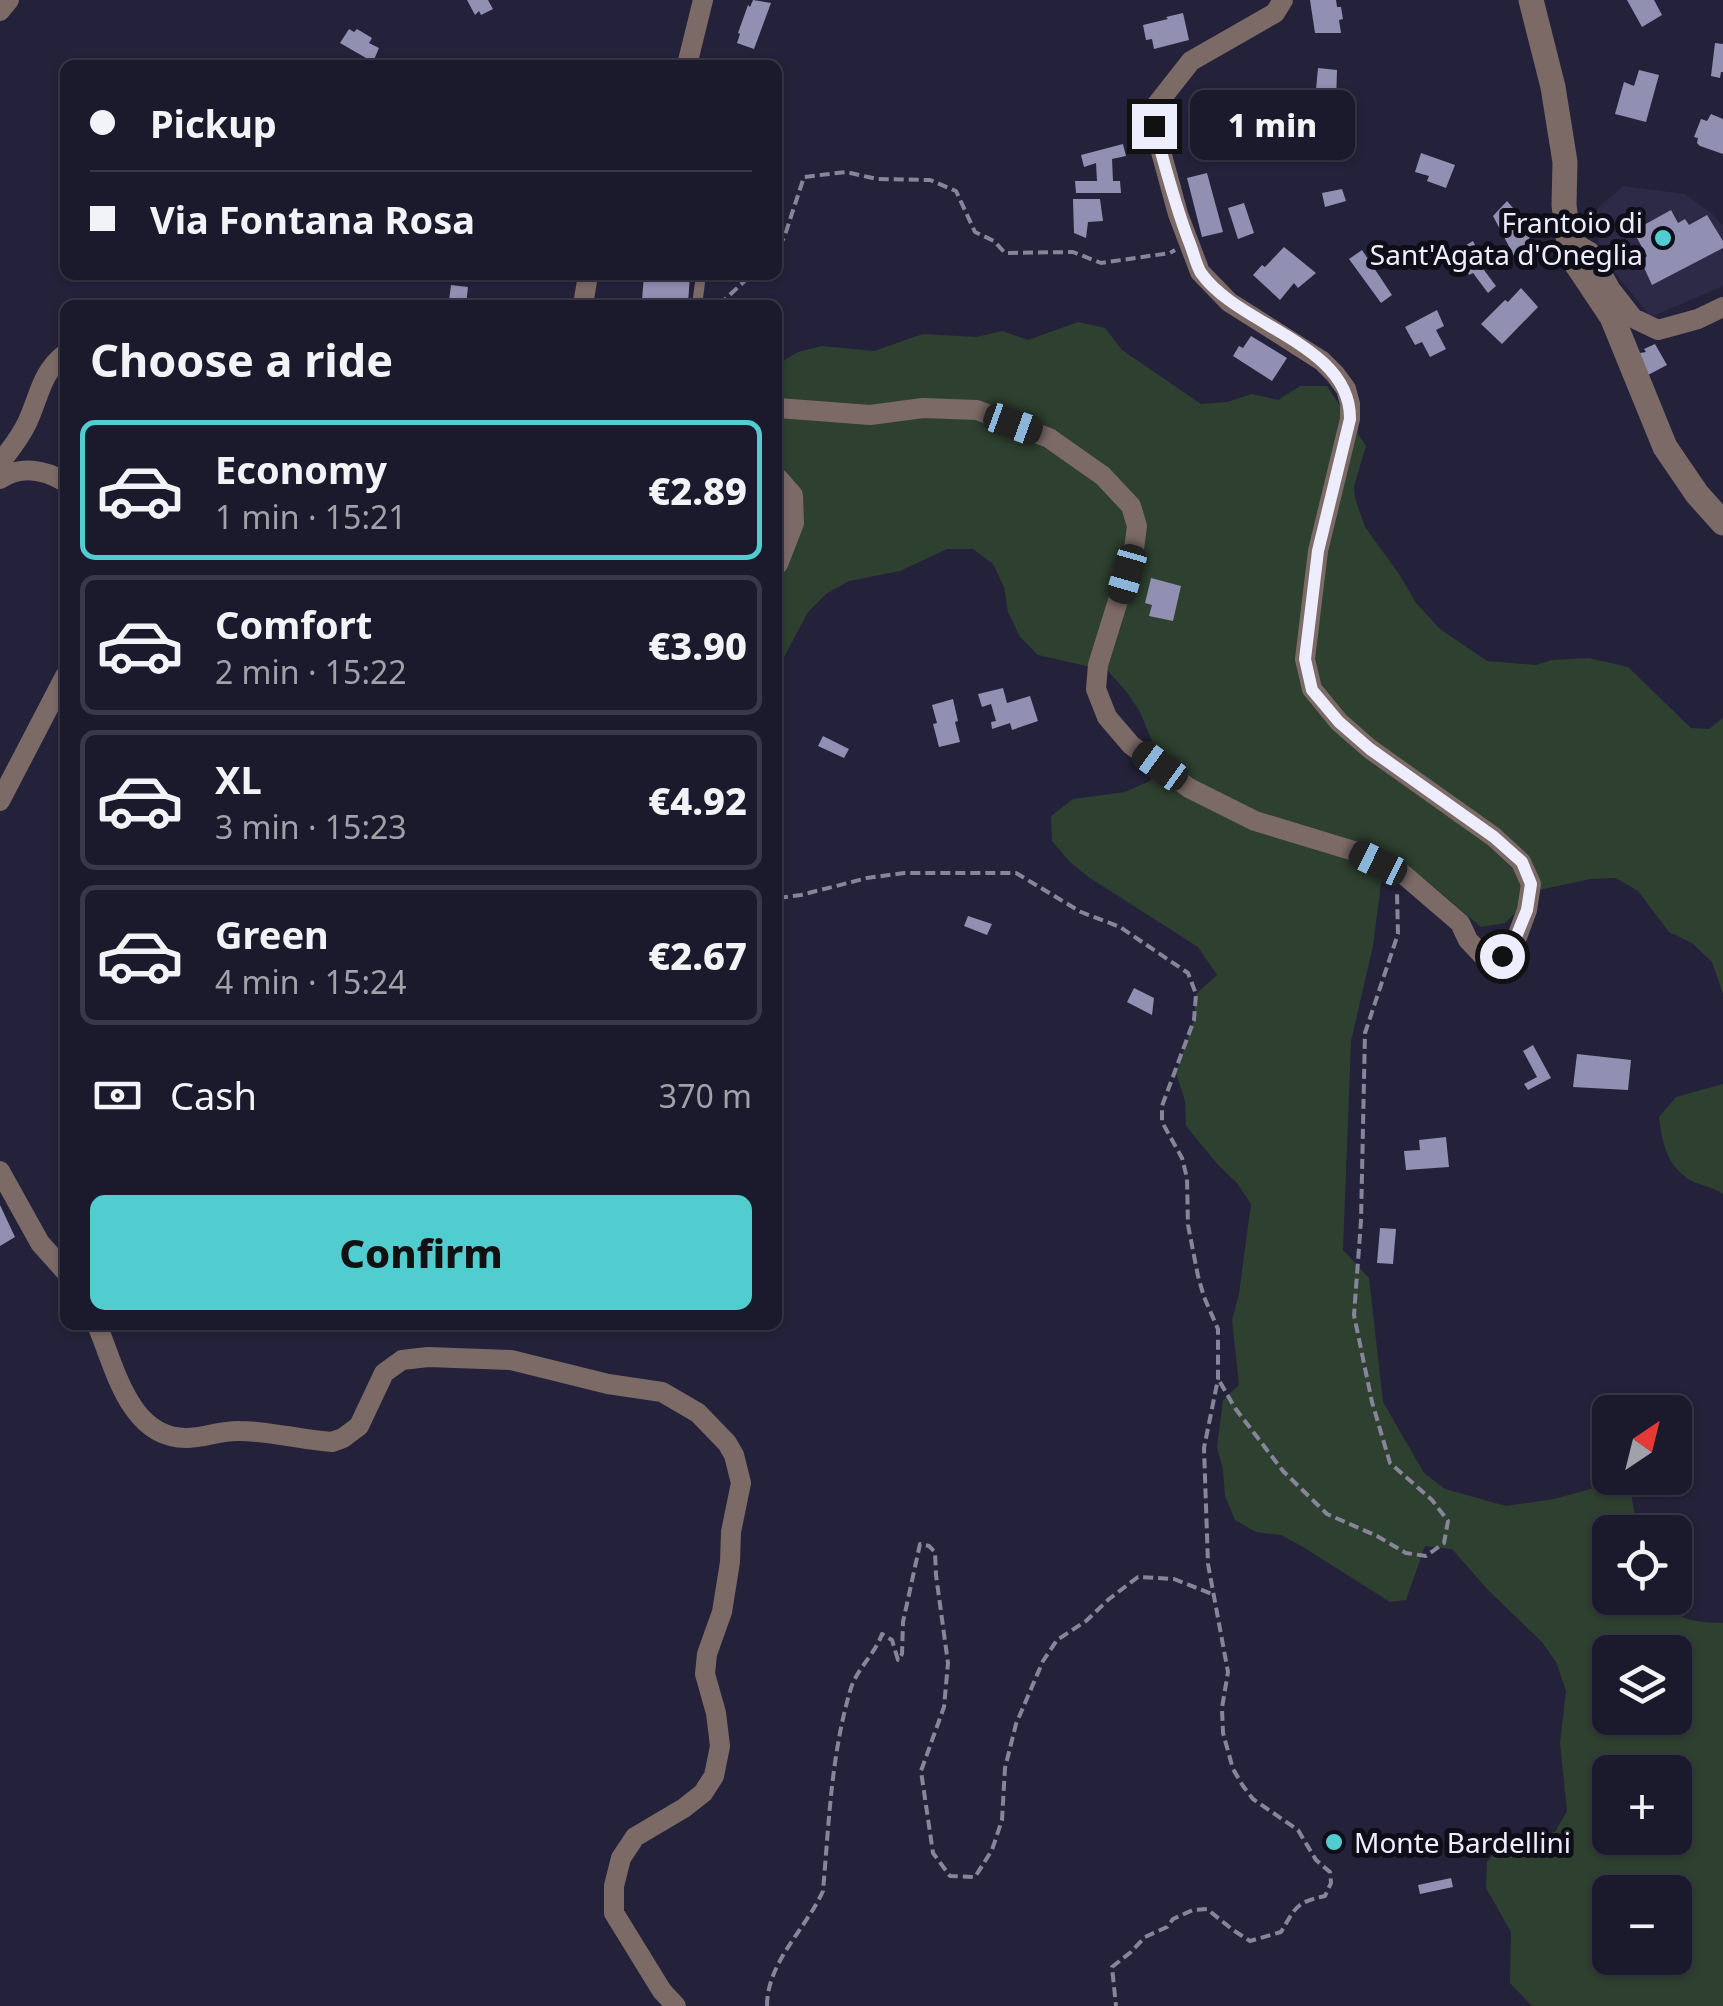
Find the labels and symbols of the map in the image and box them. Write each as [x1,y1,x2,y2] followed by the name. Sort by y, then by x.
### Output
[1189,91,1354,161] callout: 1 min
[1132,104,1177,149] route end
[1370,203,1643,273] place label: Frantoio di Sant'Agata d'Oneglia
[1652,227,1674,249] marker: Frantoio di Sant'Agata d'Oneglia
[980,400,1046,448] car
[1104,541,1150,607] car
[1127,736,1193,796] car
[1344,836,1412,890] car
[1480,934,1525,979] route start
[1592,1395,1692,1495] north arrow
[1354,1823,1571,1861] place label: Monte Bardellini
[1323,1831,1345,1853] marker: Monte Bardellini

